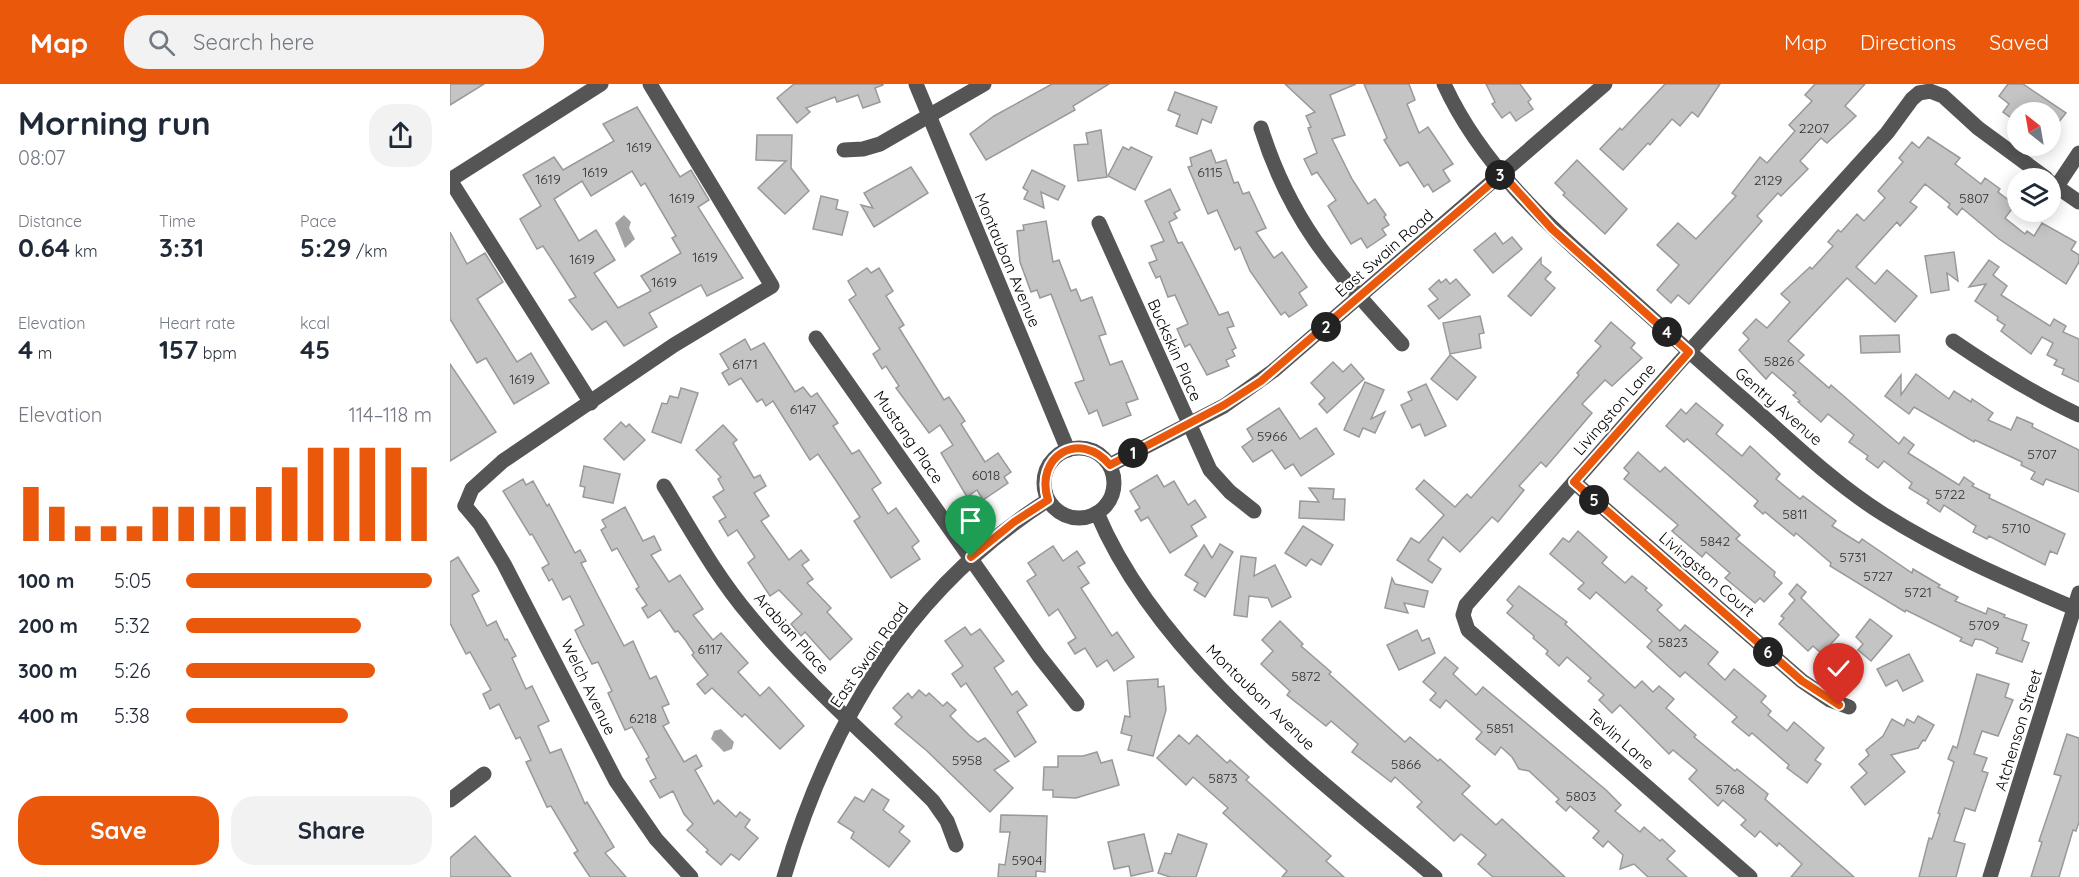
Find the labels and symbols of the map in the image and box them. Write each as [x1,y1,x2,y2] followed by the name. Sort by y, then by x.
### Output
[2007,102,2061,156] north arrow
[1799,119,1829,137] house number: 2207
[626,138,652,156] house number: 1619
[1485,160,1515,190] pin: 3
[582,163,608,181] house number: 1619
[1197,163,1223,181] house number: 6115
[535,170,561,188] house number: 1619
[1754,171,1782,189] house number: 2129
[669,189,695,207] house number: 1619
[1959,189,1989,207] house number: 5807
[971,190,1045,330] street label: Montauban Avenue
[1331,205,1437,301] street label: East Swain Road
[692,248,718,266] house number: 1619
[569,250,595,268] house number: 1619
[651,273,677,291] house number: 1619
[1144,296,1206,404] street label: Buckskin Place
[1311,312,1341,342] pin: 2
[1652,317,1682,347] pin: 4
[1764,352,1795,370] house number: 5826
[732,355,758,373] house number: 6171
[1569,359,1659,459] street label: Livingston Lane
[1731,363,1827,449] street label: Gentry Avenue
[509,370,535,388] house number: 1619
[870,387,948,487] street label: Mustang Place
[790,400,816,418] house number: 6147
[1257,427,1288,445] house number: 5966
[1118,438,1148,468] pin: 1
[2027,445,2057,463] house number: 5707
[972,466,1000,484] house number: 6018
[1579,485,1609,515] pin: 5
[1935,485,1965,503] house number: 5722
[945,495,996,557] pin
[1782,505,1808,523] house number: 5811
[2002,519,2031,537] house number: 5710
[1655,527,1759,621] street label: Livingston Court
[1700,532,1730,550] house number: 5842
[1839,548,1867,566] house number: 5731
[1863,567,1893,585] house number: 5727
[1904,583,1932,601] house number: 5721
[750,588,834,678] street label: Arabian Place
[825,599,913,711] street label: East Swain Road
[1969,616,2000,634] house number: 5709
[1658,633,1688,651] house number: 5823
[557,636,621,738] street label: Welch Avenue
[1753,637,1783,667] pin: 6
[697,640,723,658] house number: 6117
[1202,640,1320,754] street label: Montauban Avenue
[1813,643,1864,705] pin
[1291,667,1321,685] house number: 5872
[1990,667,2046,793] street label: Atchenson Street
[1583,704,1659,774] street label: Tevlin Lane
[629,709,657,727] house number: 6218
[1486,719,1514,737] house number: 5851
[952,751,982,769] house number: 5958
[1391,755,1422,773] house number: 5866
[1208,769,1238,787] house number: 5873
[1715,780,1745,798] house number: 5768
[1566,787,1596,805] house number: 5803
[1011,851,1043,869] house number: 5904

